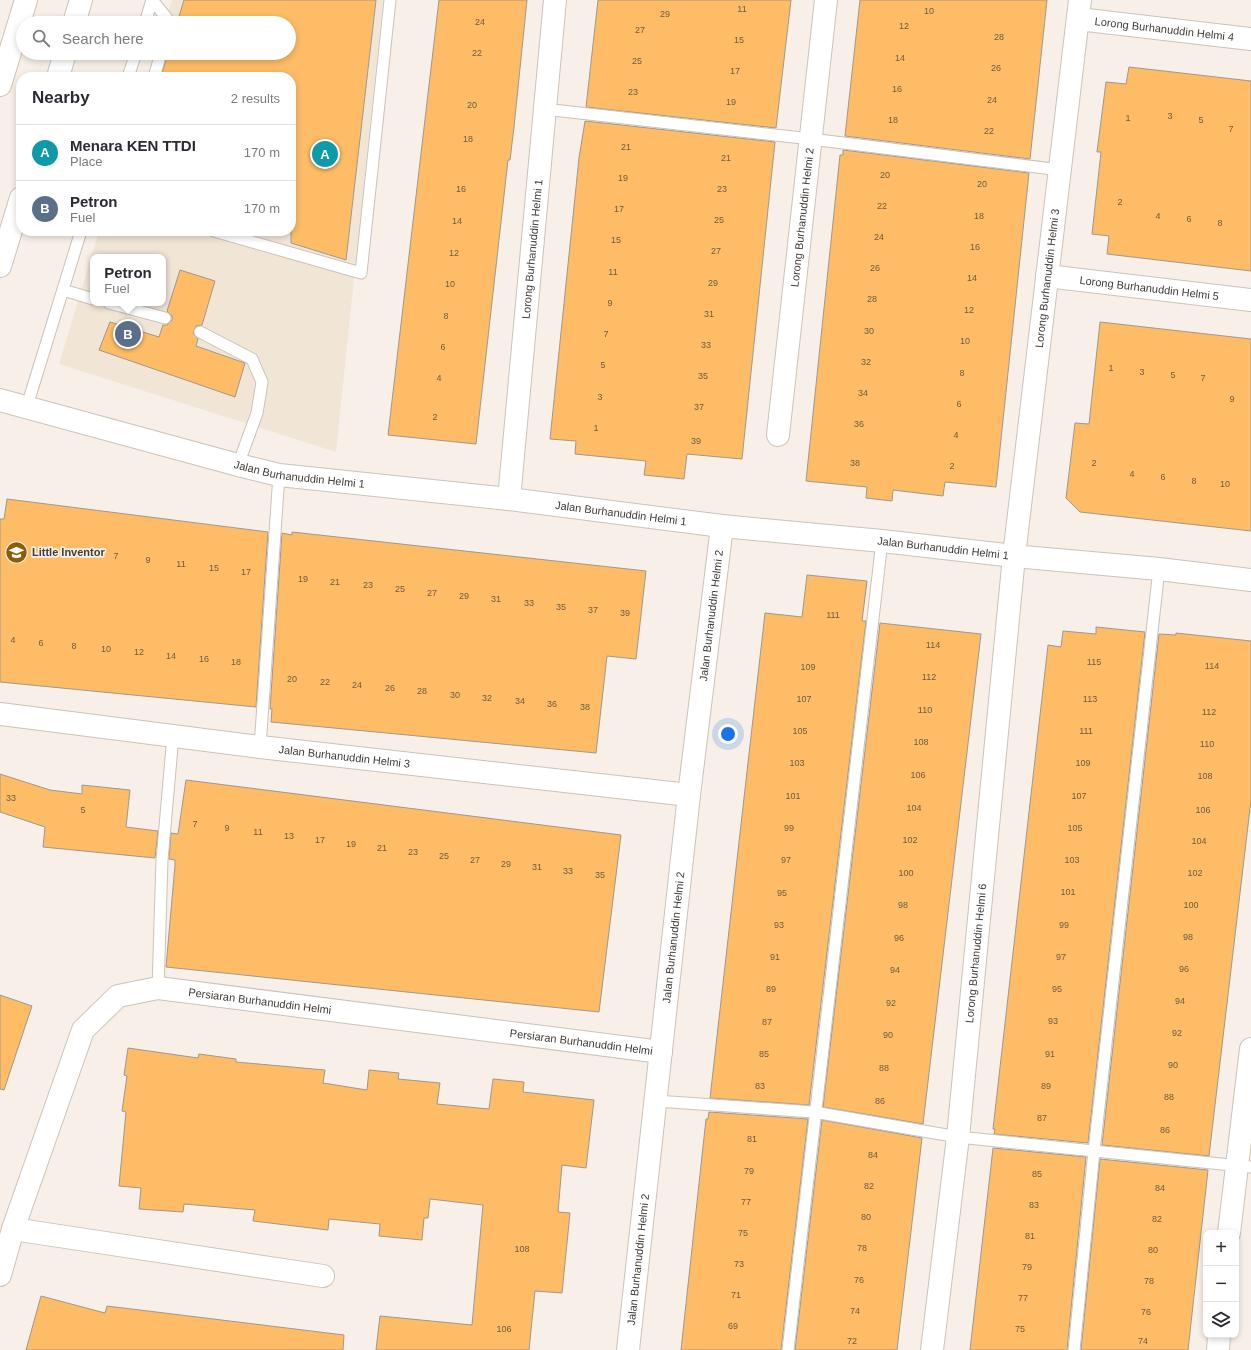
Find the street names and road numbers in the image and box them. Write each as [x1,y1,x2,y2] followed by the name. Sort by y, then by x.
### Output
[1094,15,1235,43] street label: Lorong Burhanuddin Helmi 4
[788,147,816,288] street label: Lorong Burhanuddin Helmi 2
[520,179,544,319] street label: Lorong Burhanuddin Helmi 1
[1033,208,1061,349] street label: Lorong Burhanuddin Helmi 3
[1079,274,1220,302] street label: Lorong Burhanuddin Helmi 5
[233,458,365,490] street label: Jalan Burhanuddin Helmi 1
[555,499,687,527] street label: Jalan Burhanuddin Helmi 1
[877,535,1009,561] street label: Jalan Burhanuddin Helmi 1
[697,549,725,682] street label: Jalan Burhanuddin Helmi 2
[278,743,411,770] street label: Jalan Burhanuddin Helmi 3
[660,871,687,1004] street label: Jalan Burhanuddin Helmi 2
[963,883,988,1024] street label: Lorong Burhanuddin Helmi 6
[188,986,332,1016] street label: Persiaran Burhanuddin Helmi
[509,1027,653,1057] street label: Persiaran Burhanuddin Helmi
[625,1193,651,1326] street label: Jalan Burhanuddin Helmi 2

